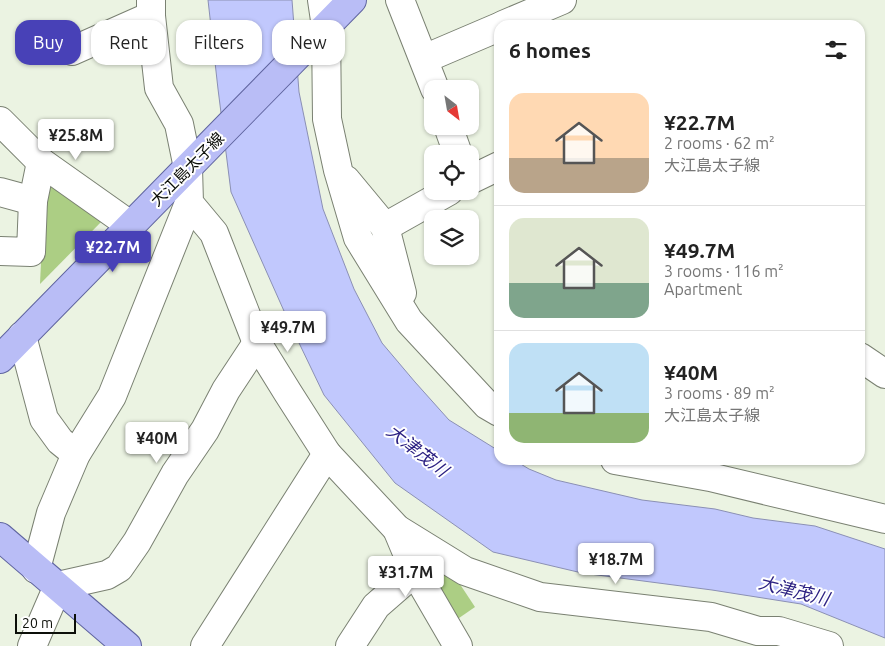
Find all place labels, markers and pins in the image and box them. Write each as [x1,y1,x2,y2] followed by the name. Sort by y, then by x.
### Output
[35,119,117,161] pin: ¥25.8M
[72,230,154,273] pin: ¥22.7M
[247,310,329,353] pin: ¥49.7M
[127,422,187,464] pin: ¥40M
[575,542,657,585] pin: ¥18.7M
[365,556,447,598] pin: ¥31.7M

